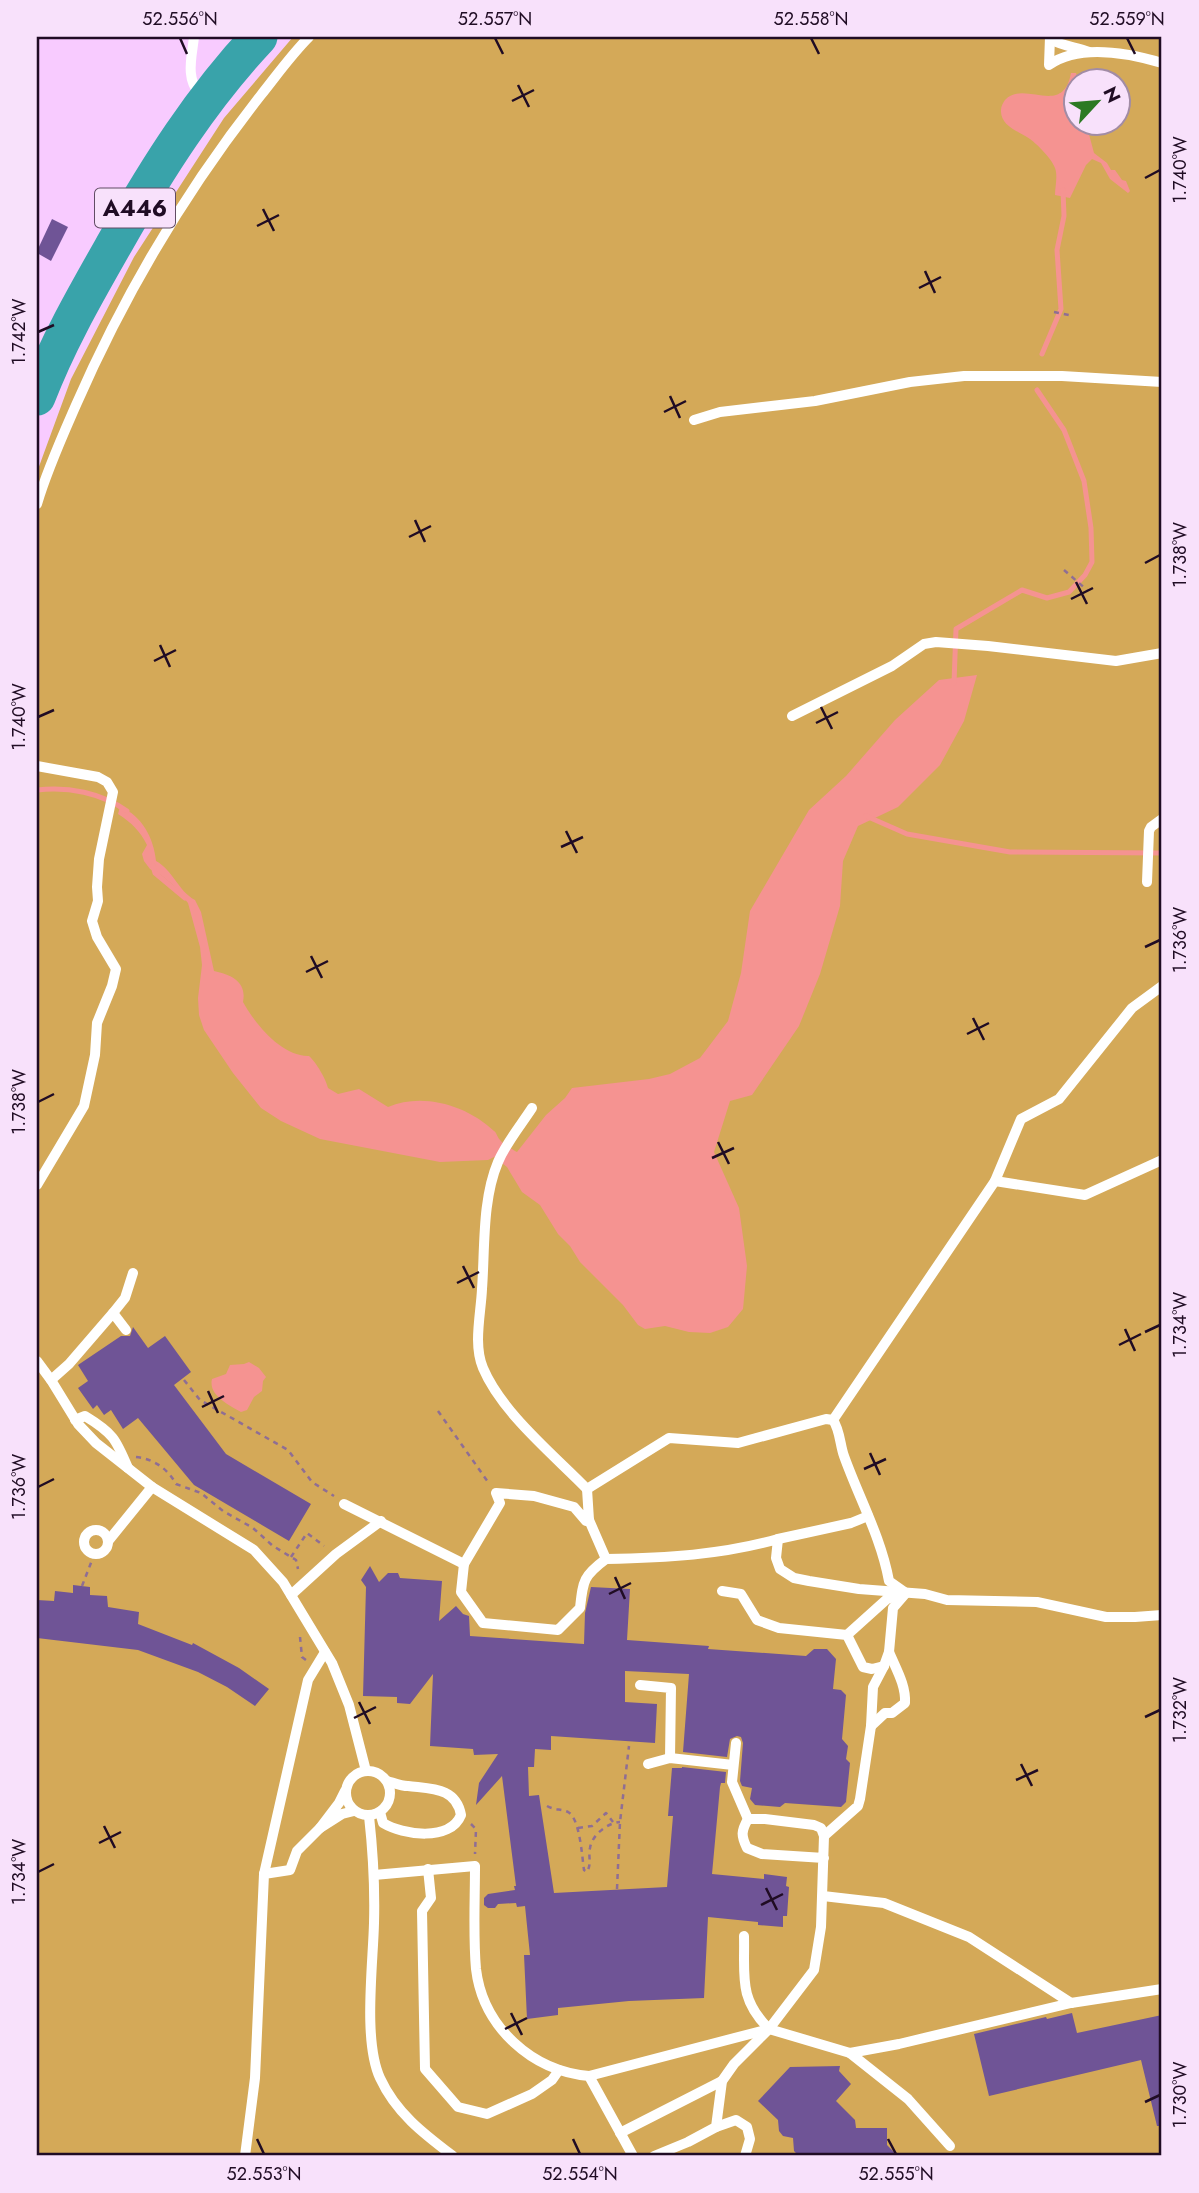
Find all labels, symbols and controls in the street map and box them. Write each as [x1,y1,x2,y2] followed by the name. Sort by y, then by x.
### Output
[142,6,218,32] text: 52.556°N
[458,6,532,32] text: 52.557°N
[774,6,848,32] text: 52.558°N
[1089,6,1165,32] text: 52.559°N
[1062,66,1132,136] north arrow
[1096,82,1127,107] text: N
[1167,136,1193,204] text: 1.740°W
[95,188,175,228] road number: A446
[6,299,32,365] text: 1.742°W
[1167,522,1193,588] text: 1.738°W
[6,683,32,751] text: 1.740°W
[1167,907,1193,973] text: 1.736°W
[6,1069,32,1135] text: 1.738°W
[1167,1292,1193,1358] text: 1.734°W
[6,1454,32,1520] text: 1.736°W
[1167,1677,1193,1743] text: 1.732°W
[6,1839,32,1905] text: 1.734°W
[1167,2062,1193,2128] text: 1.730°W
[227,2161,301,2187] text: 52.553°N
[542,2161,618,2187] text: 52.554°N
[858,2161,934,2187] text: 52.555°N

